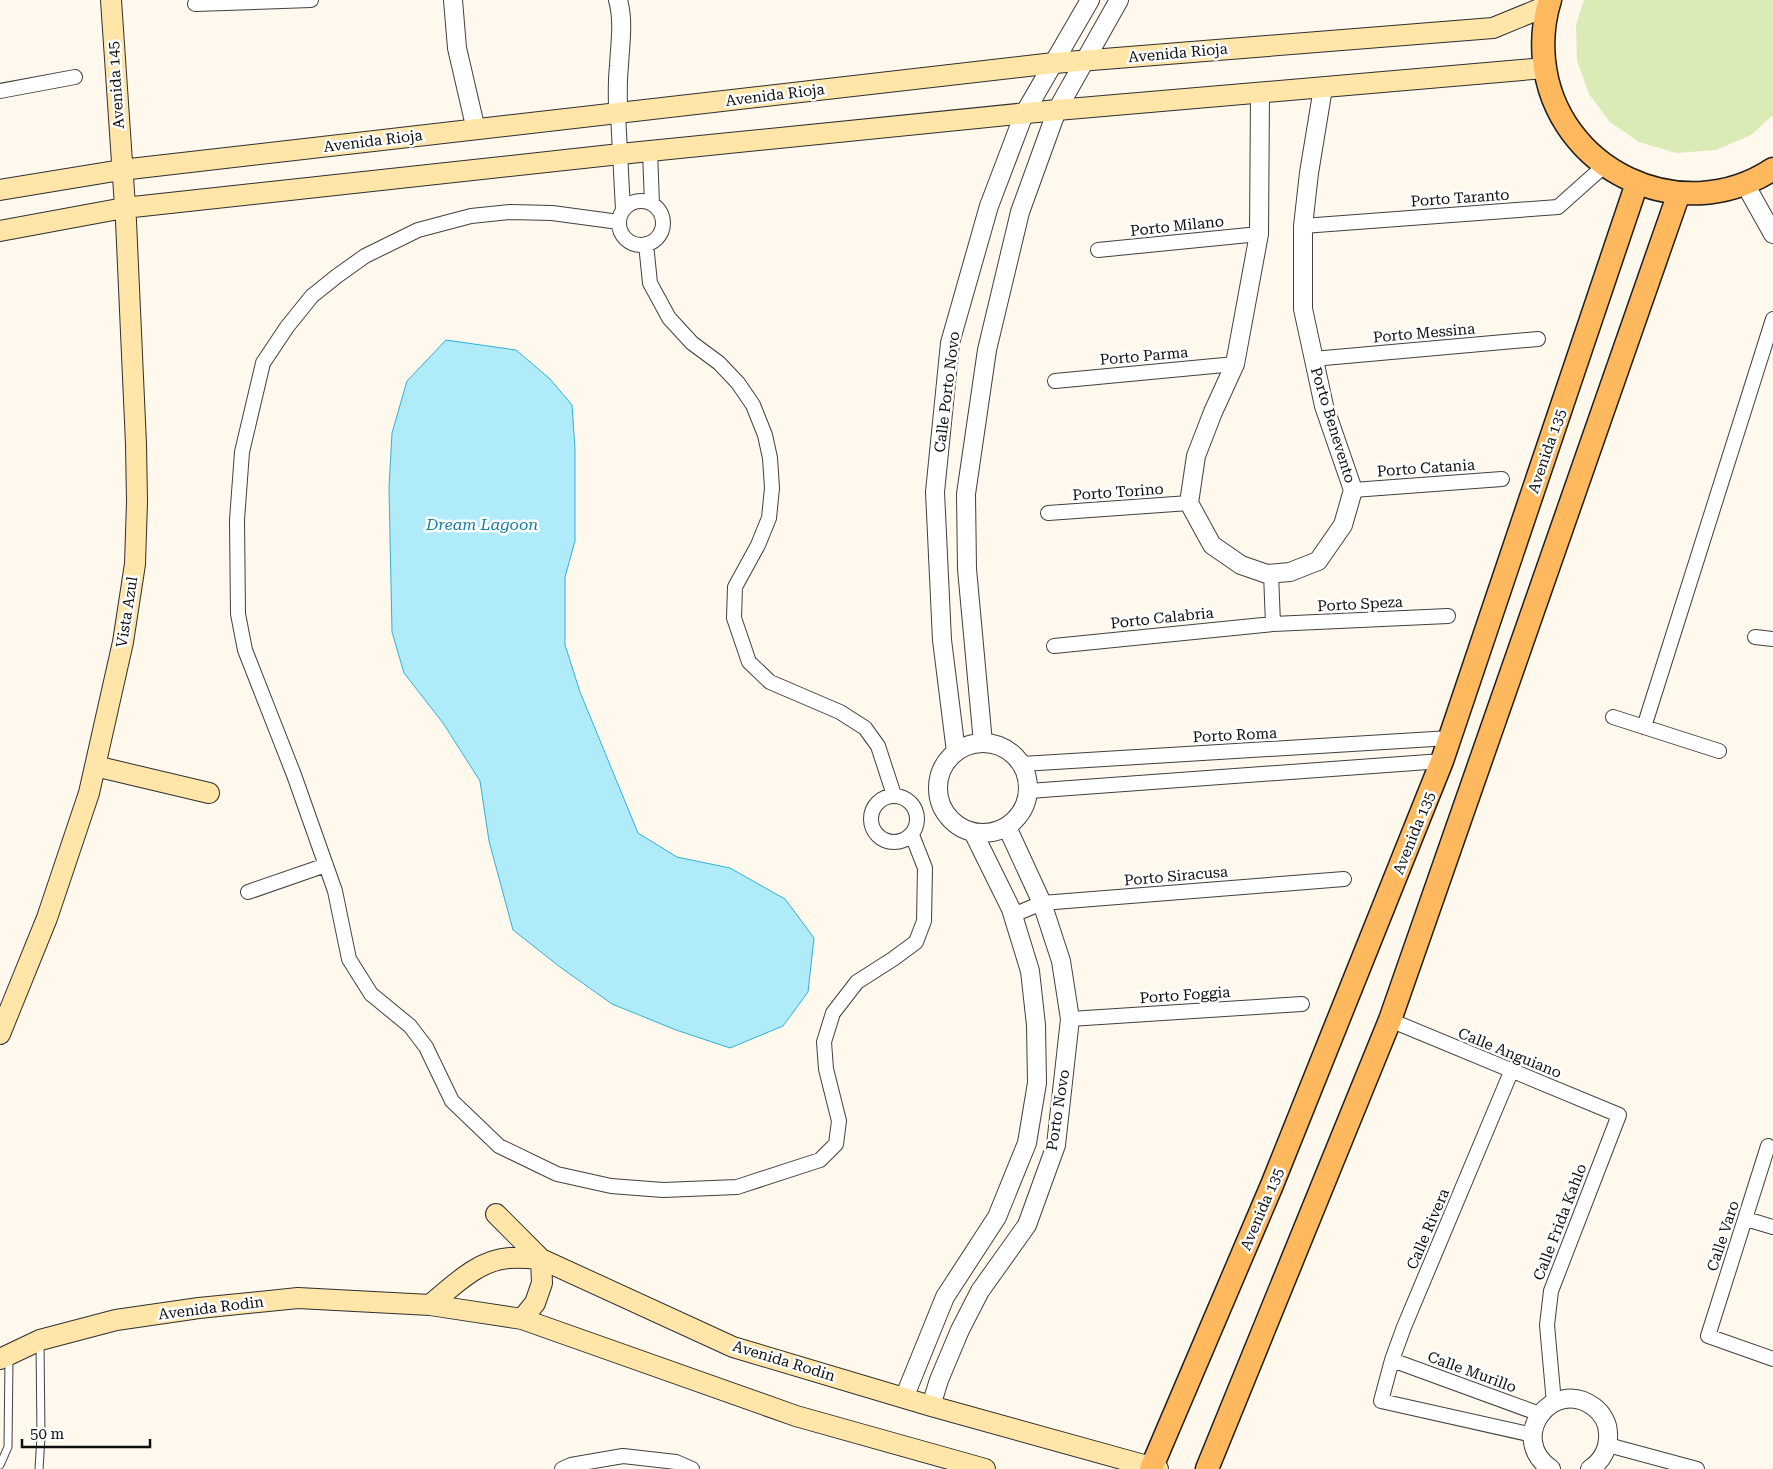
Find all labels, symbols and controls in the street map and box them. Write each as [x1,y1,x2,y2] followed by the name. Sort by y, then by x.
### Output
[1128,40,1228,66] street label: Avenida Rioja
[104,41,128,129] street label: Avenida 145
[724,80,826,110] street label: Avenida Rioja
[322,126,424,156] street label: Avenida Rioja
[1410,186,1510,210] street label: Porto Taranto
[1129,212,1225,240] street label: Porto Milano
[1372,320,1476,346] street label: Porto Messina
[931,330,963,454] street label: Calle Porto Novo
[1099,343,1189,369] street label: Porto Parma
[1307,365,1359,485] street label: Porto Benevento
[1524,407,1570,495] street label: Avenida 135
[1376,456,1476,480] street label: Porto Catania
[1072,480,1164,504] street label: Porto Torino
[425,515,538,534] water label: Dream Lagoon
[113,575,142,649] street label: Vista Azul
[1317,593,1403,615] street label: Porto Speza
[1109,604,1215,632] street label: Porto Calabria
[1192,724,1278,746] street label: Porto Roma
[1389,789,1439,877] street label: Avenida 135
[1123,862,1229,890] street label: Porto Siracusa
[1139,983,1231,1007] street label: Porto Foggia
[1456,1024,1564,1082] street label: Calle Anguiano
[1043,1068,1073,1152] street label: Porto Novo
[1529,1161,1591,1283] street label: Calle Frida Kahlo
[1237,1165,1287,1253] street label: Avenida 135
[1403,1186,1453,1272] street label: Calle Rivera
[1703,1198,1743,1274] street label: Calle Varo
[157,1293,265,1323] street label: Avenida Rodin
[731,1337,838,1385] street label: Avenida Rodin
[1425,1348,1519,1396] street label: Calle Murillo
[22,1416,150,1448] scale bar
[30,1425,65,1443] text: 50 m

